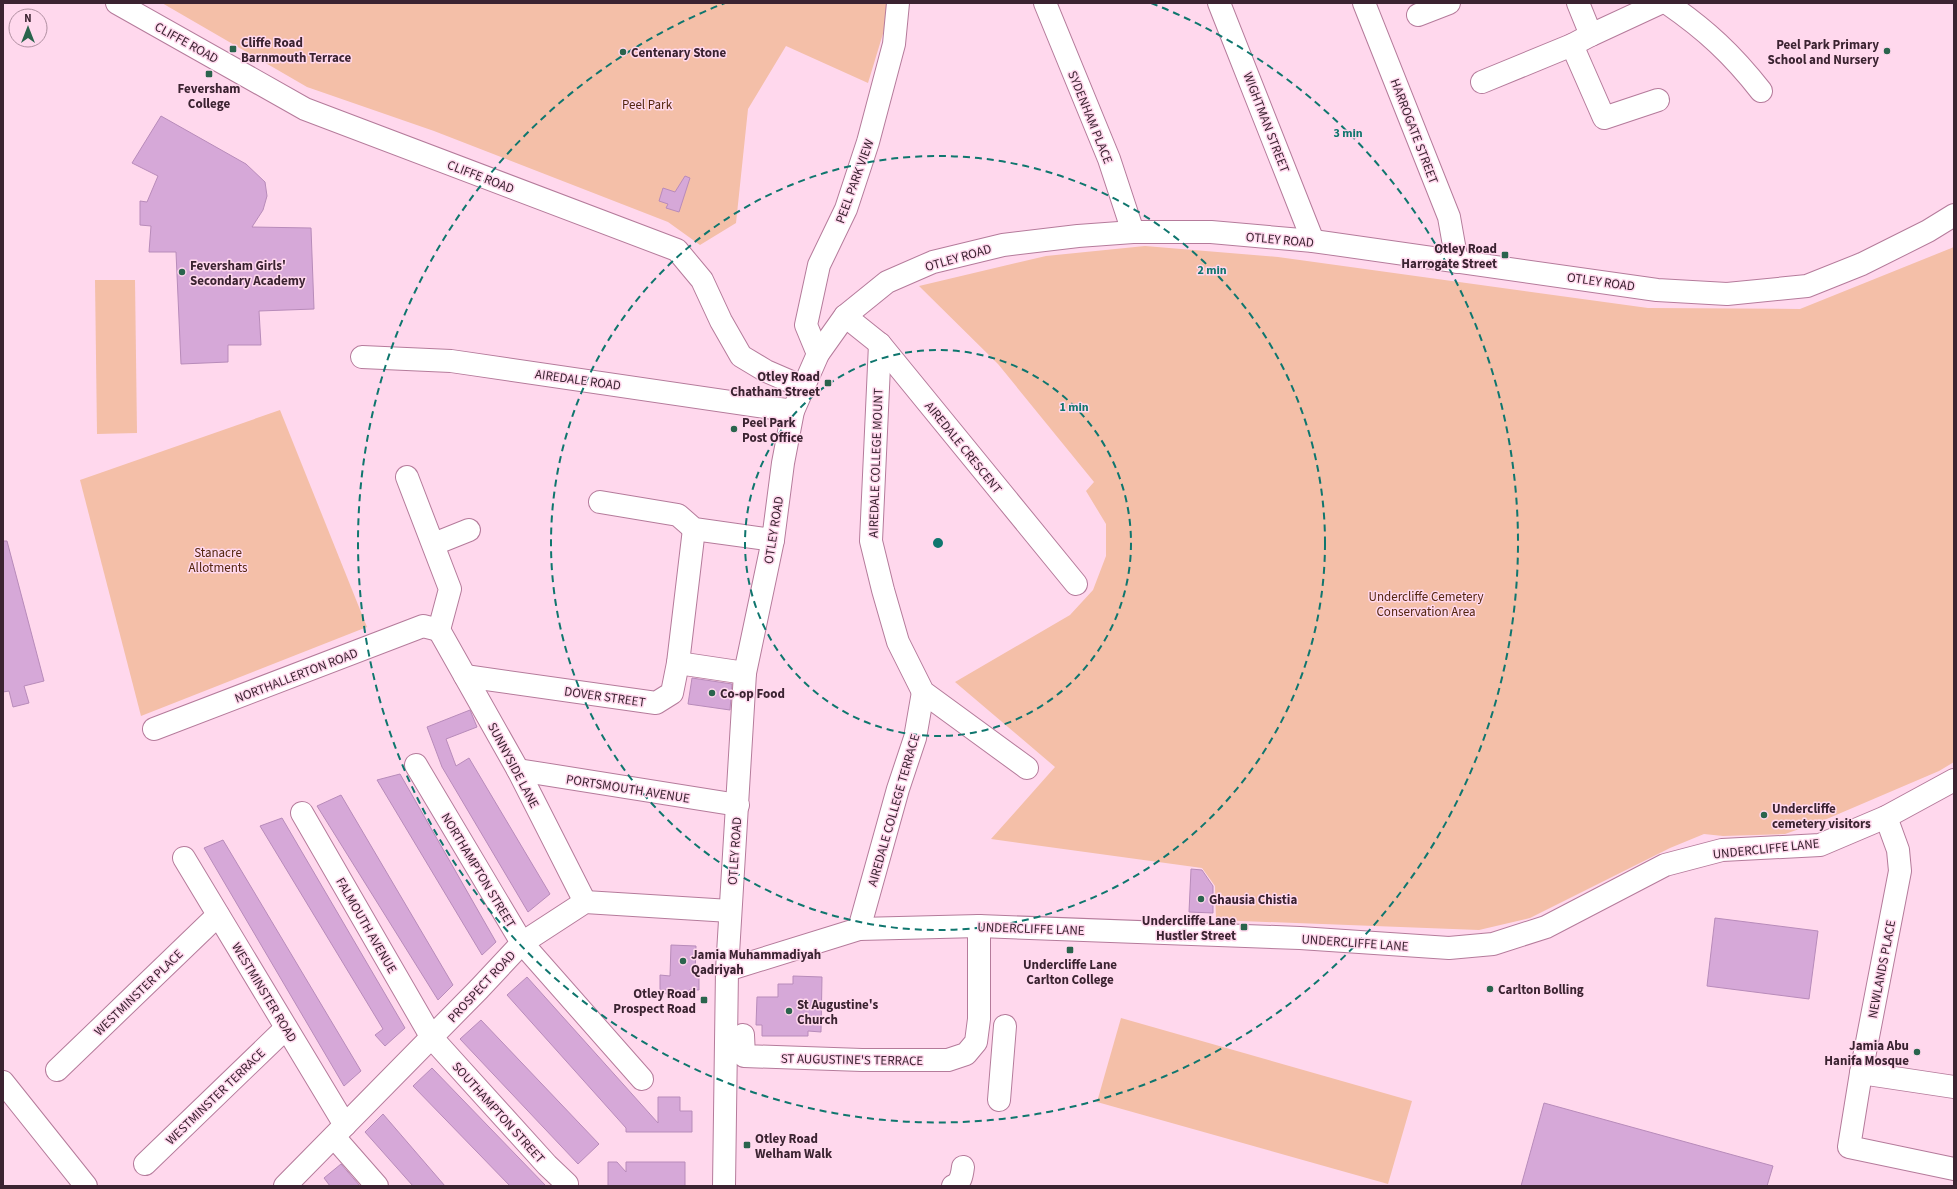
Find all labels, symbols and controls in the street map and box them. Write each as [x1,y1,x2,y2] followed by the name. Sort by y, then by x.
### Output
[8,8,48,48] north arrow
[24,11,32,26] text: N
[151,18,222,68] street label: CLIFFE ROAD
[241,34,352,67] place label: Cliffe Road Barnmouth Terrace
[1768,36,1879,69] place label: Peel Park Primary School and Nursery
[228,44,238,54] marker: Cliffe Road Barnmouth Terrace
[631,44,726,62] place label: Centenary Stone
[1882,46,1892,56] marker: Peel Park Primary School and Nursery
[618,47,628,57] marker: Centenary Stone
[1063,68,1117,167] street label: SYDENHAM PLACE
[204,69,214,79] marker: Feversham College
[1239,69,1294,175] street label: WIGHTMAN STREET
[1386,76,1442,187] street label: HARROGATE STREET
[178,80,240,113] place label: Feversham College
[622,96,673,114] park label: Peel Park
[1333,125,1363,142] text: 3 min
[831,137,879,226] street label: PEEL PARK VIEW
[445,156,517,198] street label: CLIFFE ROAD
[1245,228,1315,252] street label: OTLEY ROAD
[923,240,994,276] street label: OTLEY ROAD
[1401,240,1497,273] place label: Otley Road Harrogate Street
[1500,250,1510,260] marker: Otley Road Harrogate Street
[190,257,306,290] place label: Feversham Girls' Secondary Academy
[1197,262,1227,279] text: 2 min
[177,267,187,277] marker: Feversham Girls' Secondary Academy
[1566,268,1636,296] street label: OTLEY ROAD
[534,365,622,395] street label: AIREDALE ROAD
[730,368,820,401] place label: Otley Road Chatham Street
[823,378,833,388] marker: Otley Road Chatham Street
[864,388,888,538] street label: AIREDALE COLLEGE MOUNT
[920,398,1006,497] street label: AIREDALE CRESCENT
[1059,399,1089,416] text: 1 min
[742,414,803,447] place label: Peel Park Post Office
[729,424,739,434] marker: Peel Park Post Office
[760,495,788,565] street label: OTLEY ROAD
[931,536,945,550] centre of rings
[189,544,248,577] park label: Stanacre Allotments
[1369,588,1483,621] park label: Undercliffe Cemetery Conservation Area
[232,644,361,708] street label: NORTHALLERTON ROAD
[563,682,647,712] street label: DOVER STREET
[720,685,785,703] place label: Co-op Food
[707,688,717,698] marker: Co-op Food
[483,719,543,812] street label: SUNNYSIDE LANE
[864,732,924,889] street label: AIREDALE COLLEGE TERRACE
[565,770,691,808] street label: PORTSMOUTH AVENUE
[1772,800,1871,833] place label: Undercliffe cemetery visitors
[437,810,520,931] street label: NORTHAMPTON STREET
[1759,810,1769,820] marker: Undercliffe cemetery visitors
[724,816,746,886] street label: OTLEY ROAD
[1712,834,1820,864] street label: UNDERCLIFFE LANE
[331,874,401,977] street label: FALMOUTH AVENUE
[1209,891,1297,909] place label: Ghausia Chistia
[1196,894,1206,904] marker: Ghausia Chistia
[1142,912,1236,945] place label: Undercliffe Lane Hustler Street
[977,918,1085,940] street label: UNDERCLIFFE LANE
[1864,918,1900,1020] street label: NEWLANDS PLACE
[1239,922,1249,932] marker: Undercliffe Lane Hustler Street
[1301,930,1409,956] street label: UNDERCLIFFE LANE
[227,939,301,1046] street label: WESTMINSTER ROAD
[90,945,187,1040] street label: WESTMINSTER PLACE
[1065,945,1075,955] marker: Undercliffe Lane Carlton College
[691,946,821,979] place label: Jamia Muhammadiyah Qadriyah
[444,947,520,1027] street label: PROSPECT ROAD
[678,956,688,966] marker: Jamia Muhammadiyah Qadriyah
[1023,956,1117,989] place label: Undercliffe Lane Carlton College
[1498,981,1584,999] place label: Carlton Bolling
[1485,984,1495,994] marker: Carlton Bolling
[613,985,696,1018] place label: Otley Road Prospect Road
[699,995,709,1005] marker: Otley Road Prospect Road
[797,996,878,1029] place label: St Augustine's Church
[784,1006,794,1016] marker: St Augustine's Church
[1824,1037,1909,1070] place label: Jamia Abu Hanifa Mosque
[162,1044,270,1149] street label: WESTMINSTER TERRACE
[1912,1047,1922,1057] marker: Jamia Abu Hanifa Mosque
[781,1050,924,1070] street label: ST AUGUSTINE'S TERRACE
[448,1058,549,1167] street label: SOUTHAMPTON STREET
[755,1130,833,1163] place label: Otley Road Welham Walk
[742,1140,752,1150] marker: Otley Road Welham Walk

